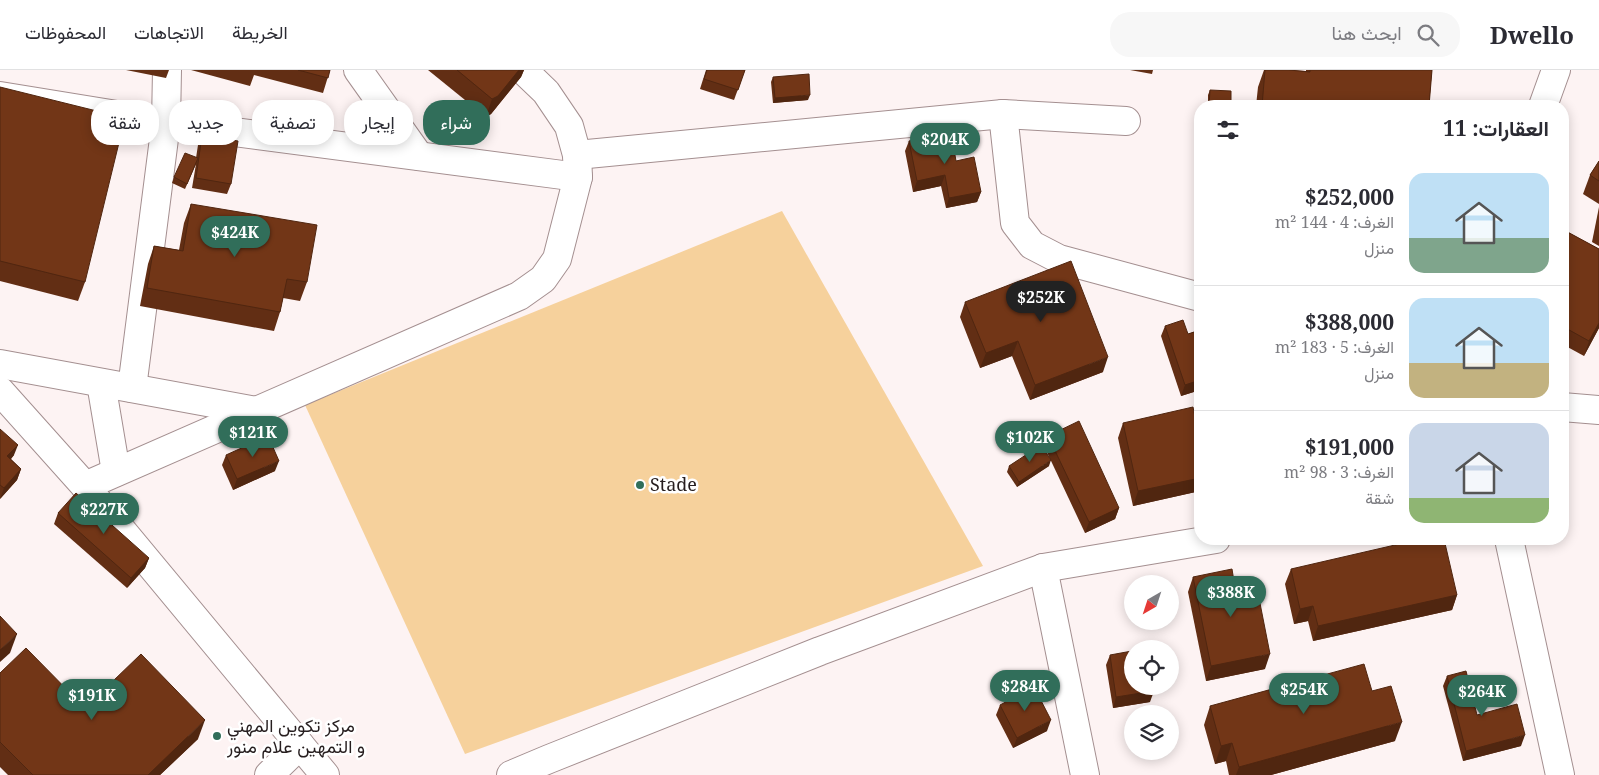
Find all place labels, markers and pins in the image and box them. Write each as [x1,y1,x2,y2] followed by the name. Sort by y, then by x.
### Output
[910,122,980,165] pin: $204K
[200,216,270,258] pin: $424K
[1006,280,1076,323] pin: $252K
[218,416,288,458] pin: $121K
[995,420,1065,463] pin: $102K
[650,472,697,496] place label: Stade
[634,479,646,491] marker: Stade
[69,492,139,535] pin: $227K
[1196,576,1266,618] pin: $388K
[990,670,1060,712] pin: $284K
[1269,672,1339,715] pin: $254K
[1447,674,1517,717] pin: $264K
[57,678,127,721] pin: $191K
[226,713,365,759] place label: مركز تكوين المهني و التمهين علام منور
[211,730,223,742] marker: مركز تكوين المهني و التمهين علام منور

